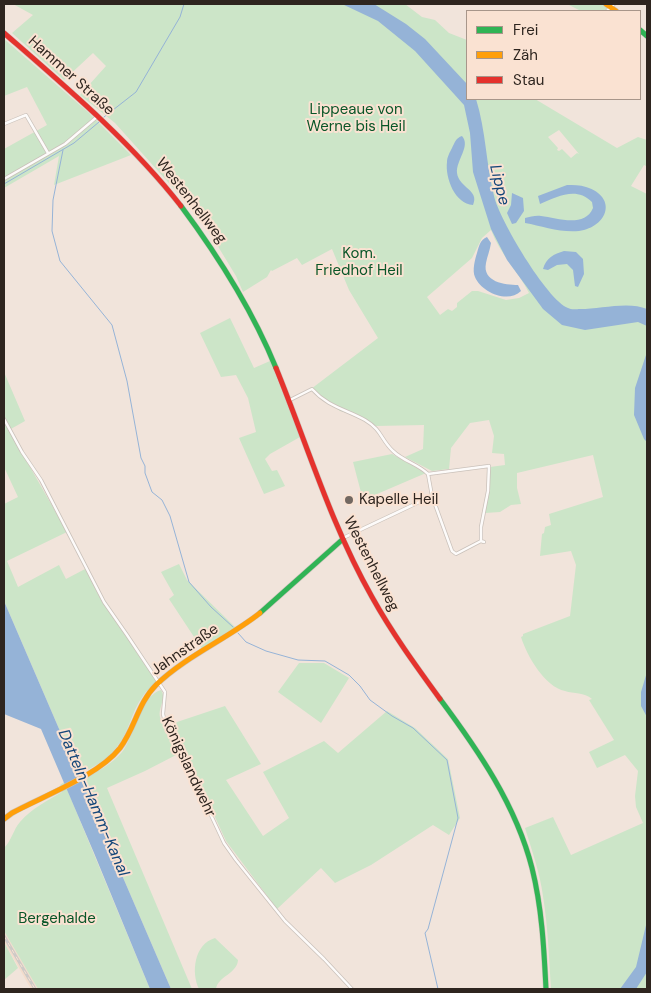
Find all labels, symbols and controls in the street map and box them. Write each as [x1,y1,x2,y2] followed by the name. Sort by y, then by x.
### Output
[466,10,641,100] legend
[513,20,538,40] text: Frei
[24,33,118,119] street label: Hammer Straße
[513,45,538,65] text: Zäh
[513,70,544,90] text: Stau
[306,101,406,136] park label: Lippeaue von Werne bis Heil
[152,154,230,248] street label: Westenhellweg
[485,163,513,207] water label: Lippe
[315,245,403,280] park label: Kom. Friedhof Heil
[359,491,438,509] place label: Kapelle Heil
[343,494,355,506] marker: Kapelle Heil
[339,514,403,614] street label: Westenhellweg
[148,620,222,680] street label: Jahnstraße
[157,714,219,820] street label: Königslandwehr
[53,727,133,879] water label: Datteln-Hamm-Kanal
[18,910,96,928] park label: Bergehalde

